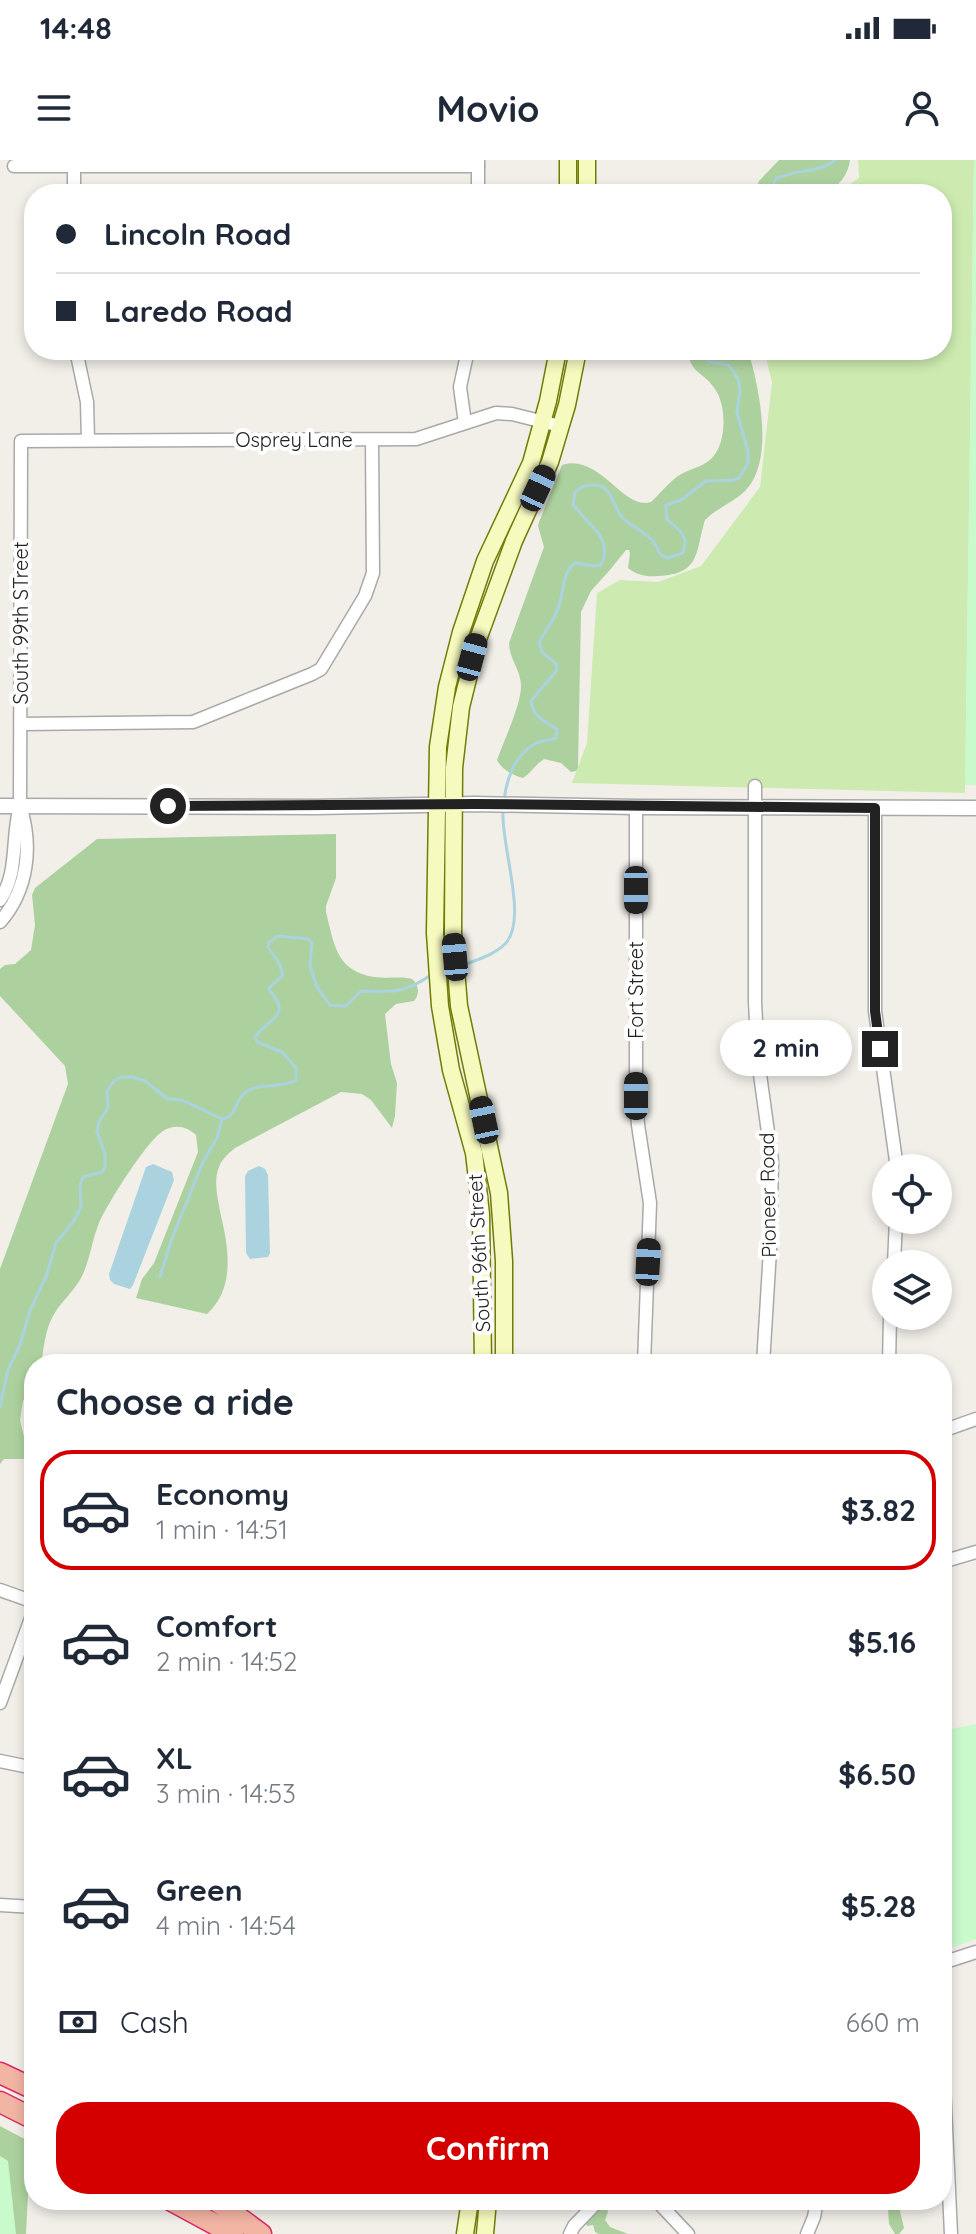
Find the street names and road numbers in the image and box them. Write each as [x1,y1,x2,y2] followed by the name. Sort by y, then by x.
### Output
[235,427,353,452] street label: Osprey Lane
[8,541,33,704] street label: South 99th STreet
[623,941,648,1039] street label: Fort Street
[754,1132,781,1258] street label: Pioneer Road
[462,1173,495,1333] street label: South 96th Street

